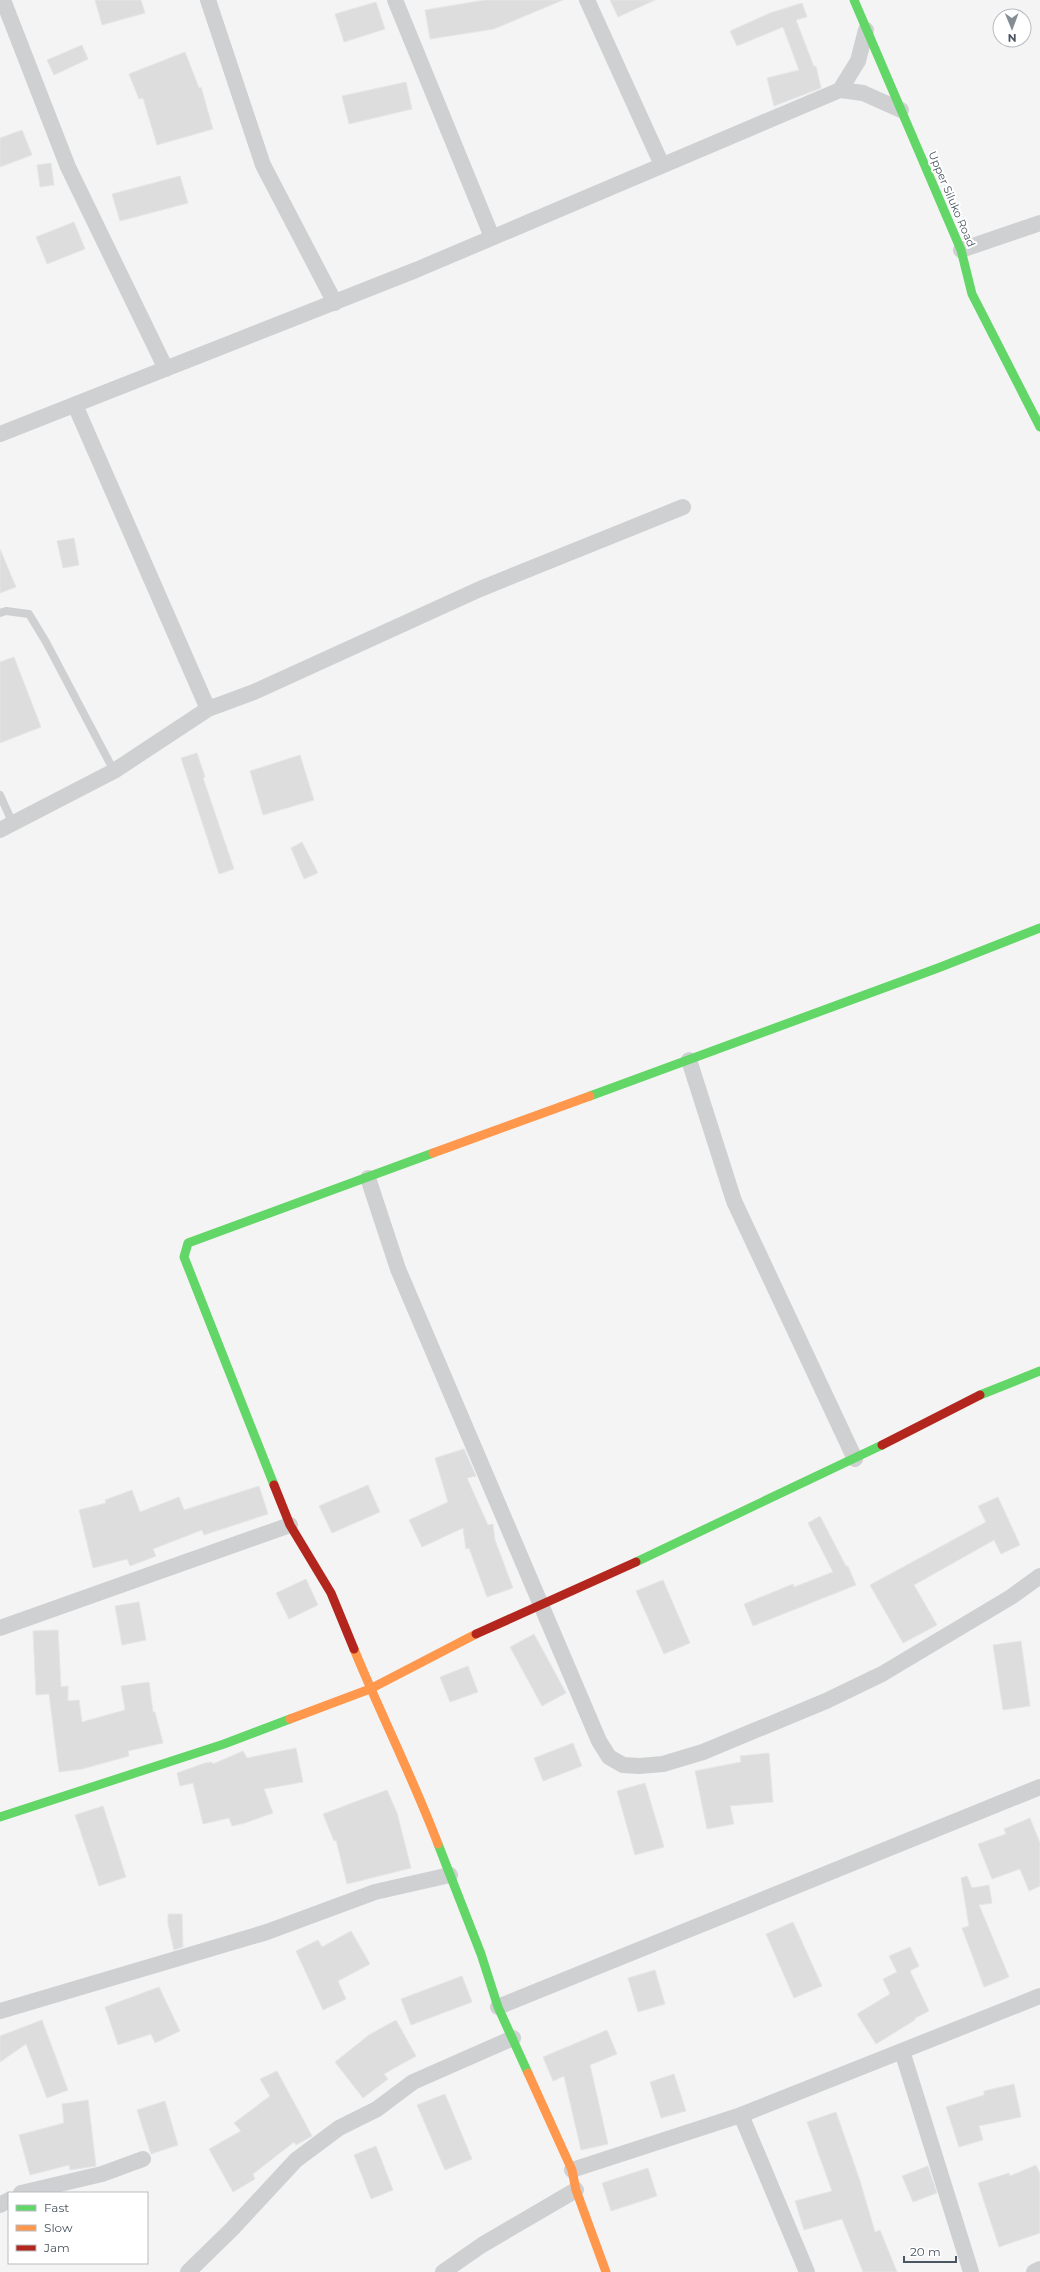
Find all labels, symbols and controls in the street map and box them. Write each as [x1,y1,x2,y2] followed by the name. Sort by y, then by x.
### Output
[992,8,1032,48] north arrow
[1008,31,1017,45] text: N
[926,149,978,249] street label: Upper Siluko Road
[8,2192,148,2264] legend
[44,2200,69,2215] text: Fast
[44,2220,73,2235] text: Slow
[904,2238,956,2264] scale bar
[43,2240,70,2255] text: Jam
[910,2244,941,2259] text: 20 m

